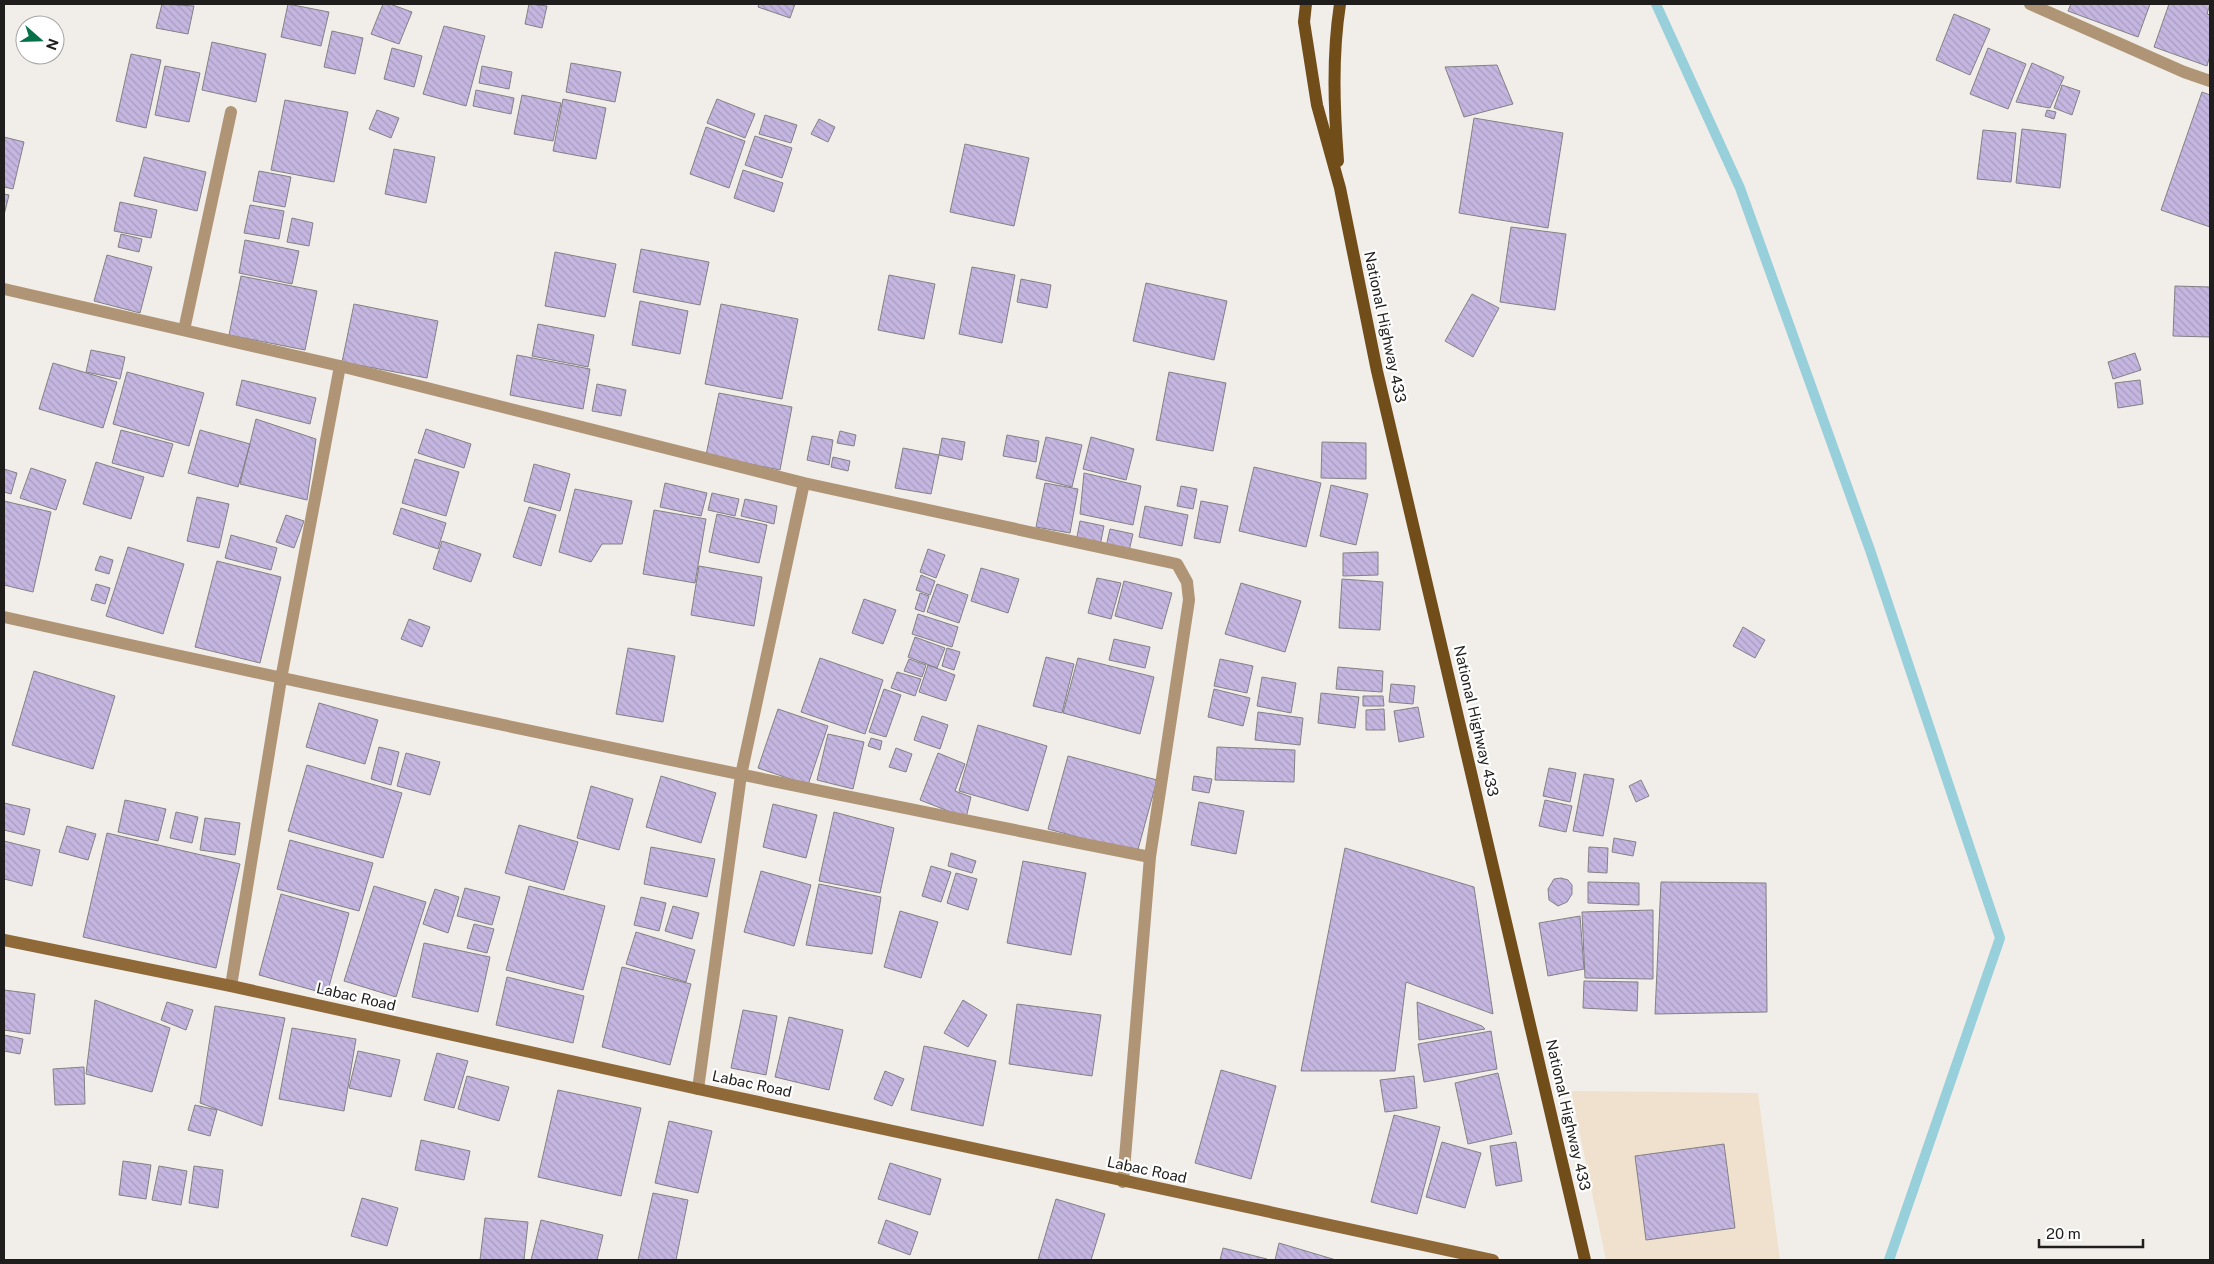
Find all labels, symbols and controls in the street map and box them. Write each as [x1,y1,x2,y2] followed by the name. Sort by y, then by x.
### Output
[15,15,65,65] north arrow
[43,37,62,52] text: N
[1361,249,1410,404] street label: National Highway 433
[1451,644,1502,798] street label: National Highway 433
[315,979,398,1014] street label: Labac Road
[1543,1038,1594,1192] street label: National Highway 433
[711,1067,794,1100] street label: Labac Road
[1106,1153,1189,1186] street label: Labac Road
[2039,1216,2143,1248] scale bar
[2046,1225,2081,1242] text: 20 m

